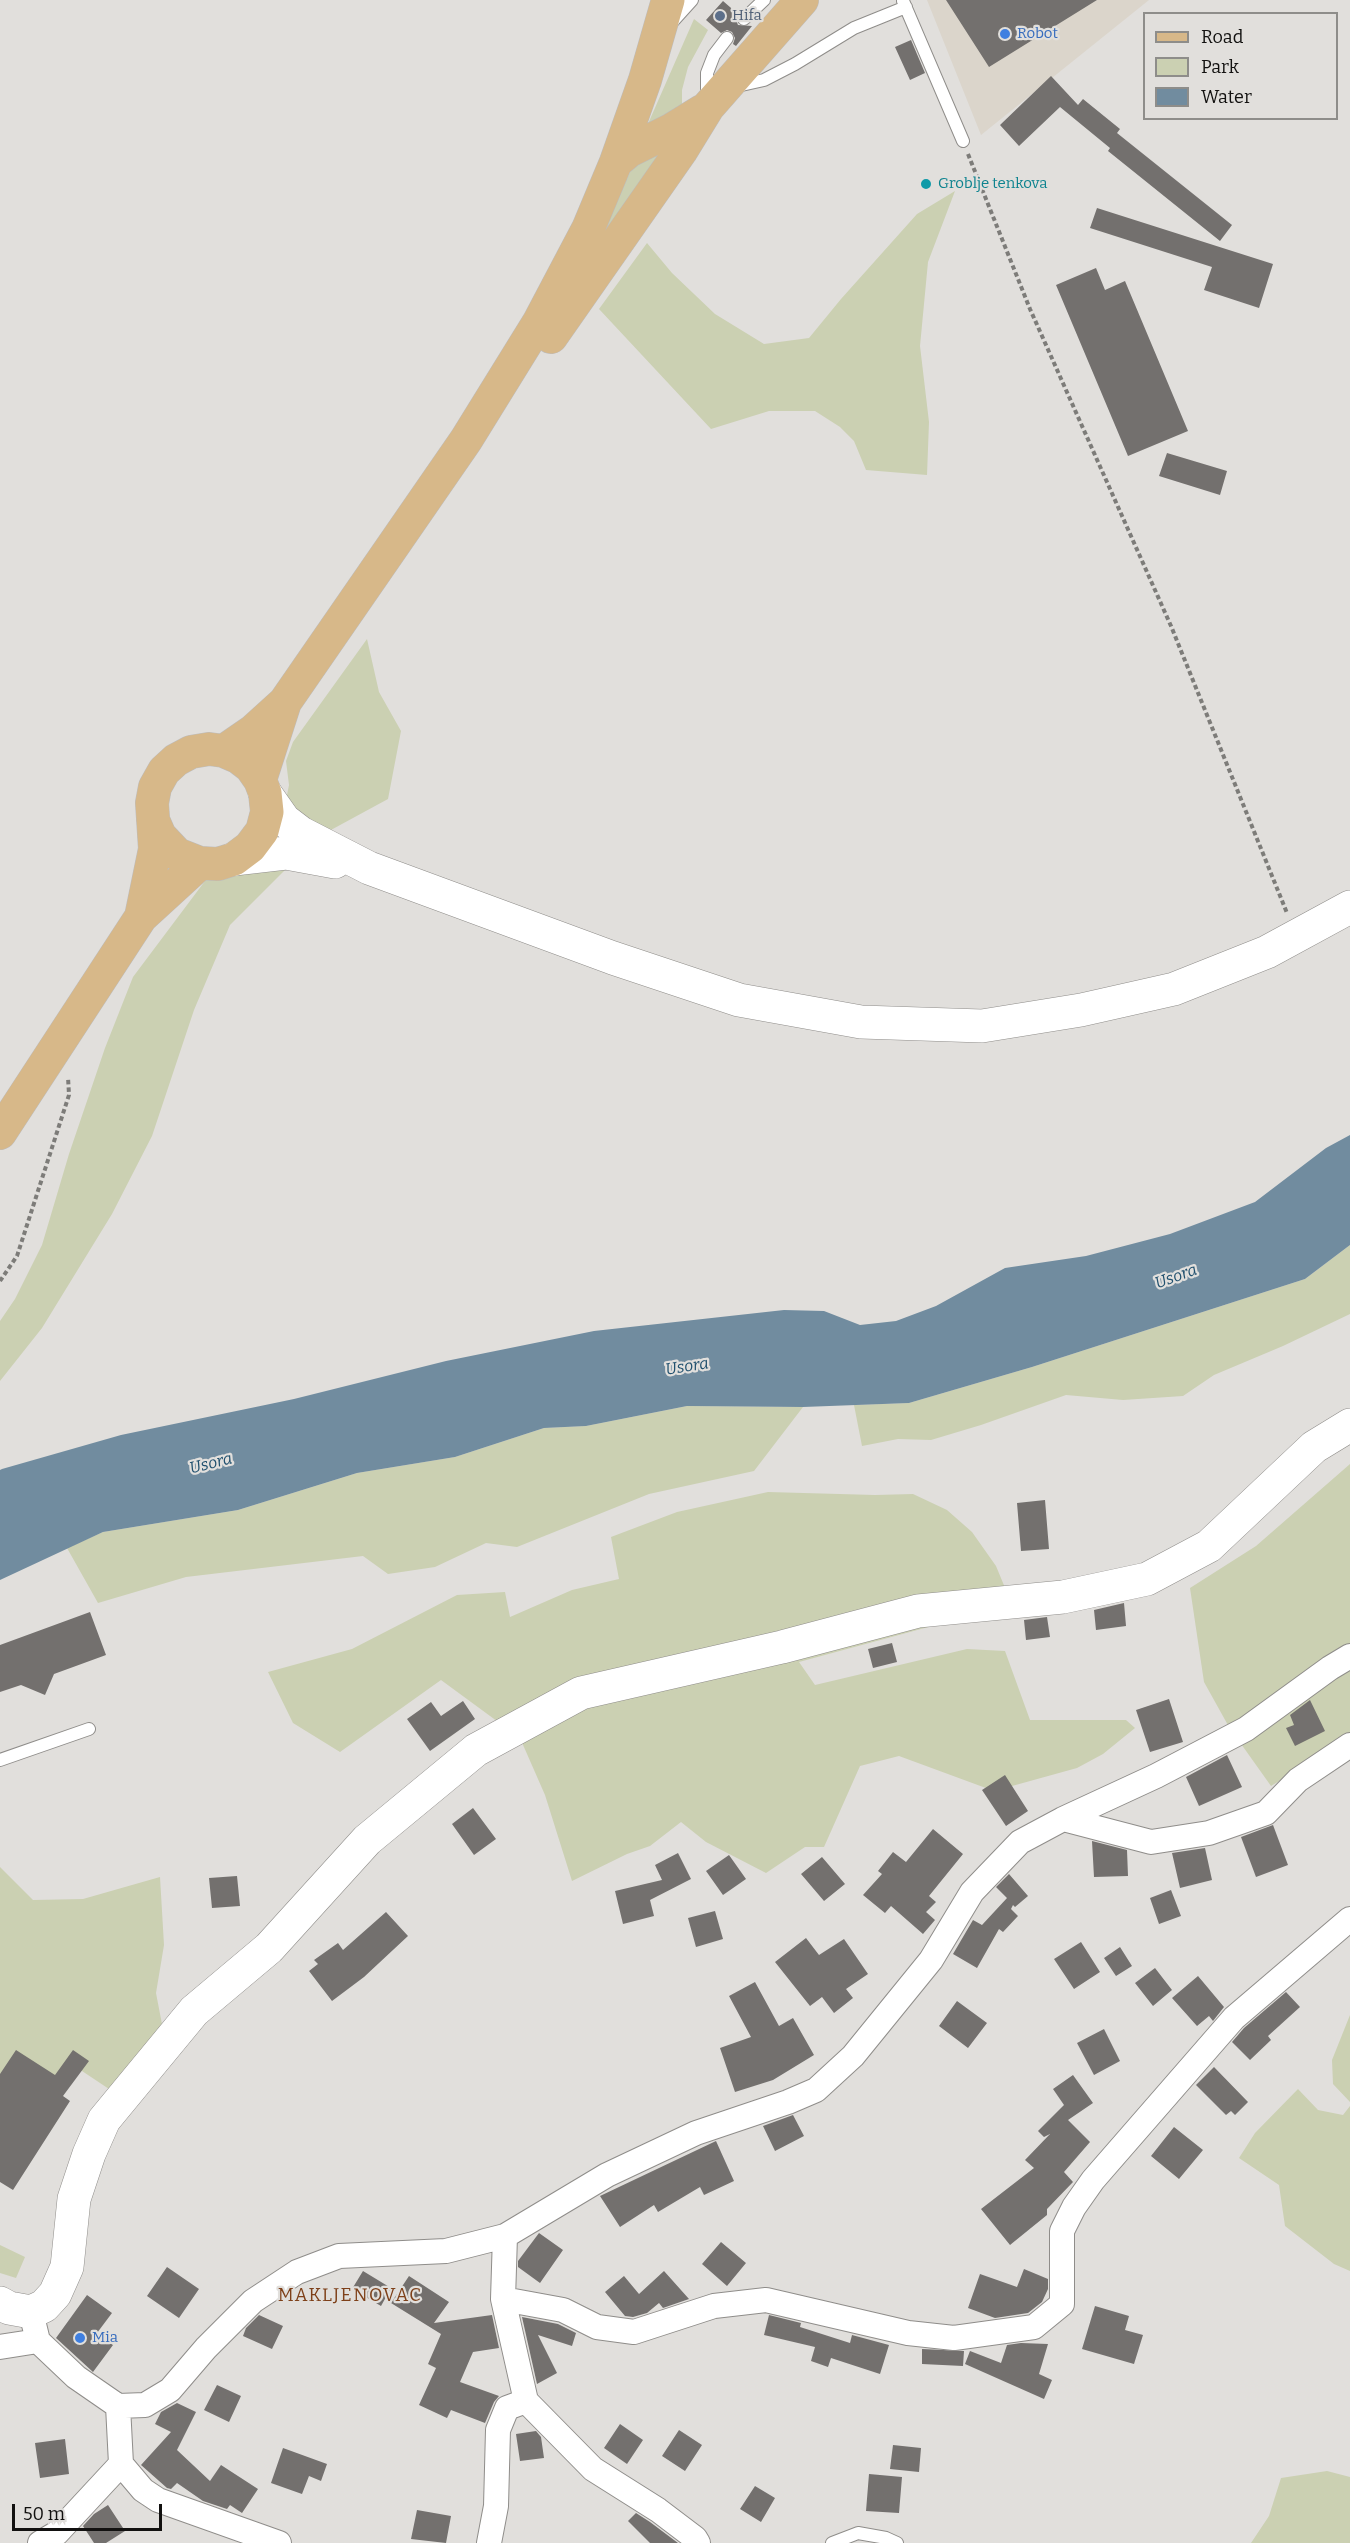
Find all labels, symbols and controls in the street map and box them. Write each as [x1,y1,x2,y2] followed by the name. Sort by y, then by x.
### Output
[732,7,762,25] place label: Hifa
[713,9,727,23] marker: Hifa
[1143,12,1338,120] legend
[1017,25,1058,43] place label: Robot
[1201,26,1243,48] text: Road
[998,27,1012,41] marker: Robot
[1201,56,1239,78] text: Park
[1201,86,1252,108] text: Water
[938,175,1047,193] place label: Groblje tenkova
[919,177,933,191] marker: Groblje tenkova
[1152,1261,1200,1293] water label: Usora
[664,1354,710,1380] water label: Usora
[188,1449,234,1479] water label: Usora
[278,2285,422,2307] district label: MAKLJENOVAC
[92,2329,118,2347] place label: Mia
[73,2331,87,2345] marker: Mia
[15,2492,165,2530] scale bar
[23,2503,65,2525] text: 50 m

